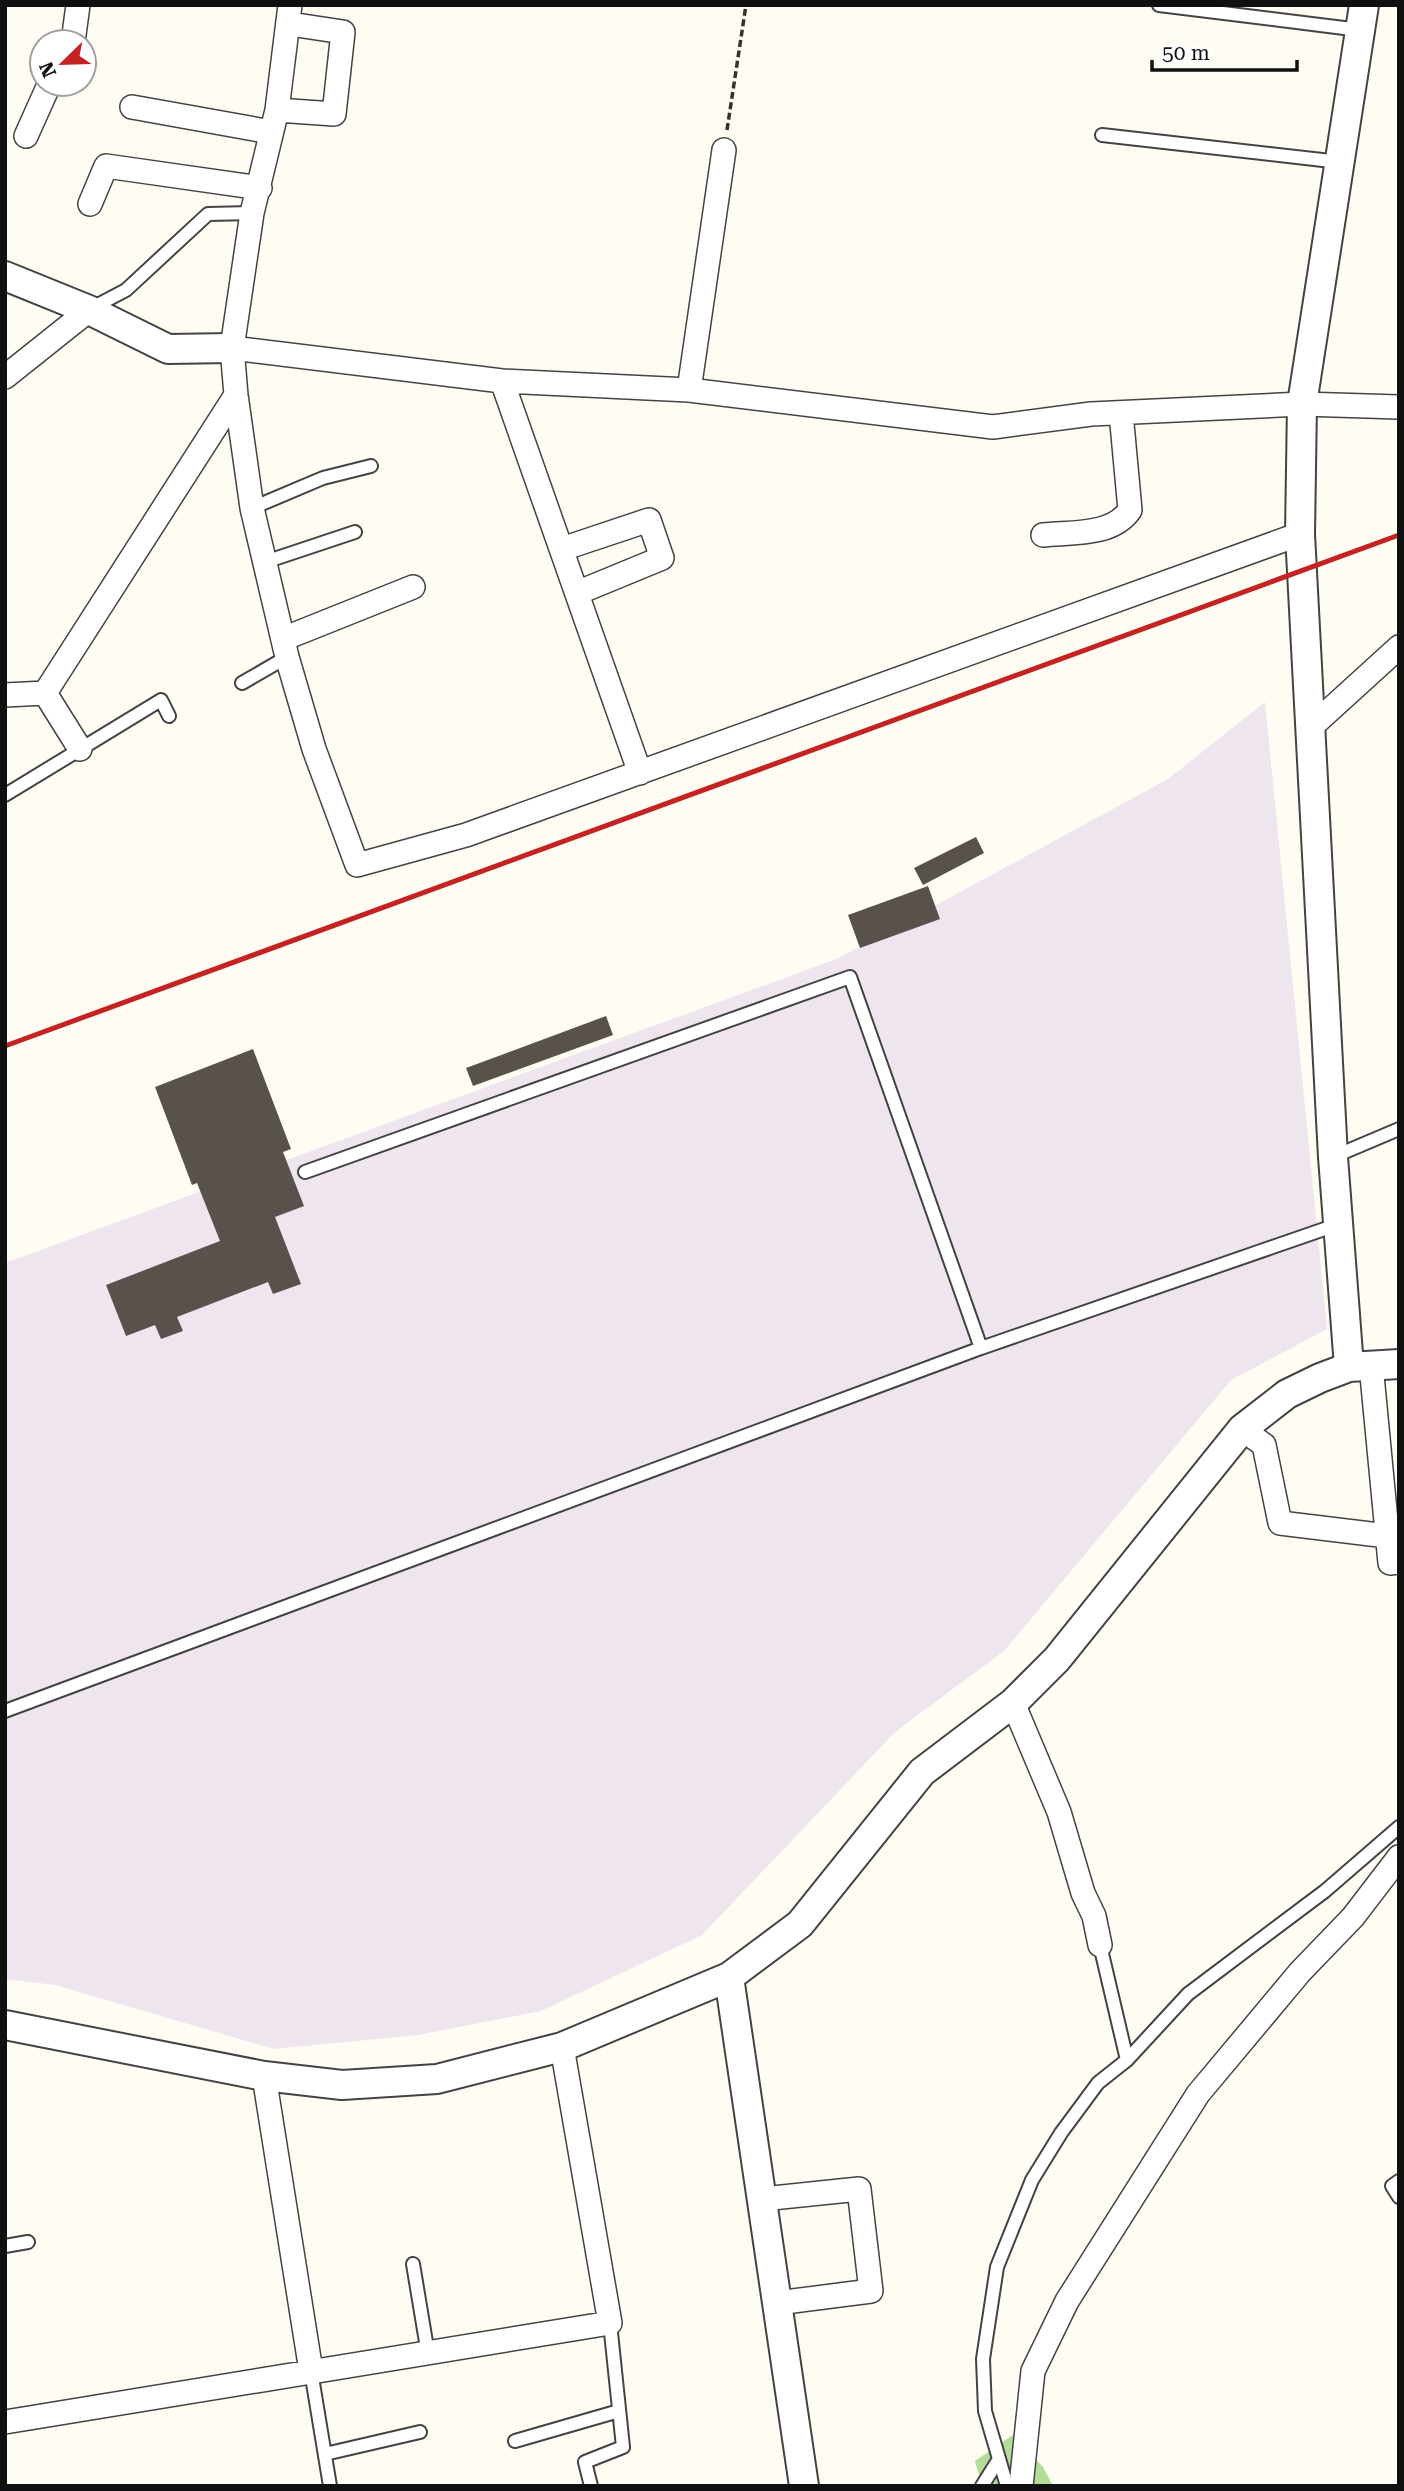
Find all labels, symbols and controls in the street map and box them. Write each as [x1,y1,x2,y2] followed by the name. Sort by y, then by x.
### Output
[28,28,98,98] north arrow
[1152,28,1297,72] scale bar
[1162,41,1210,65] text: 50 m
[34,58,61,81] text: N

